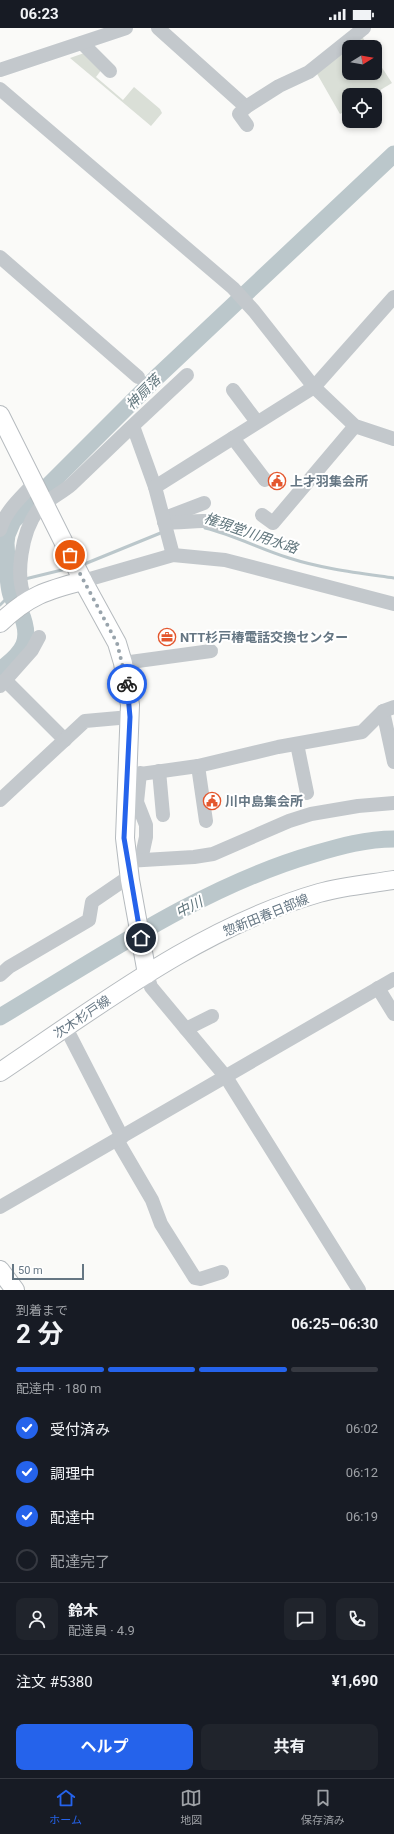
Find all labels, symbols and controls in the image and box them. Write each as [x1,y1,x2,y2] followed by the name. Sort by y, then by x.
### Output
[20,5,59,23] text: 06:23
[342,40,382,80] north arrow
[342,40,382,128] map controls
[342,88,382,128] button: locate
[122,370,165,413] water label: 神扇落
[267,471,287,491] public building icon: 上才羽集会所
[290,474,368,489] place label: 上才羽集会所
[202,509,301,557] water label: 権現堂川用水路
[53,538,87,572] pin
[59,544,81,566] icon: bag
[157,627,177,647] office icon: NTT杉戸椿電話交換センター
[180,630,348,645] place label: NTT杉戸椿電話交換センター
[107,664,147,704] courier
[116,673,138,695] icon: bike
[202,791,222,811] public building icon: 川中島集会所
[225,794,303,809] place label: 川中島集会所
[221,891,311,939] street label: 惣新田春日部線
[173,893,207,920] water label: 中川
[124,921,158,955] pin
[130,927,152,949] icon: home
[51,993,113,1041] street label: 次木杉戸線
[12,1262,84,1281] scale bar
[18,1264,43,1277] text: 50 m
[16,1303,68,1318] text: 到着まで
[291,1315,378,1333] text: 06:25–06:30
[16,1319,63,1349] text: 2 分
[16,1381,101,1396] text: 配達中 · 180 m
[16,1417,38,1439] icon: check
[50,1421,110,1439] text: 受付済み
[346,1421,378,1436] text: 06:02
[16,1461,38,1483] icon: check
[50,1465,95,1483] text: 調理中
[346,1465,378,1480] text: 06:12
[16,1505,38,1527] icon: check
[50,1509,95,1527] text: 配達中
[346,1509,378,1524] text: 06:19
[50,1553,110,1571] text: 配達完了
[16,1598,58,1640] button: person
[284,1598,326,1640] button: chat
[336,1598,378,1640] button: phone
[68,1602,98,1620] text: 鈴木
[68,1623,135,1638] text: 配達員 · 4.9
[332,1672,378,1690] text: ¥1,690
[16,1673,93,1691] text: 注文 #5380
[16,1724,193,1770] button: ヘルプ
[201,1724,378,1770] button: 共有
[49,1787,82,1827] tab: ホーム
[180,1787,202,1827] tab: 地図
[301,1787,345,1827] tab: 保存済み

